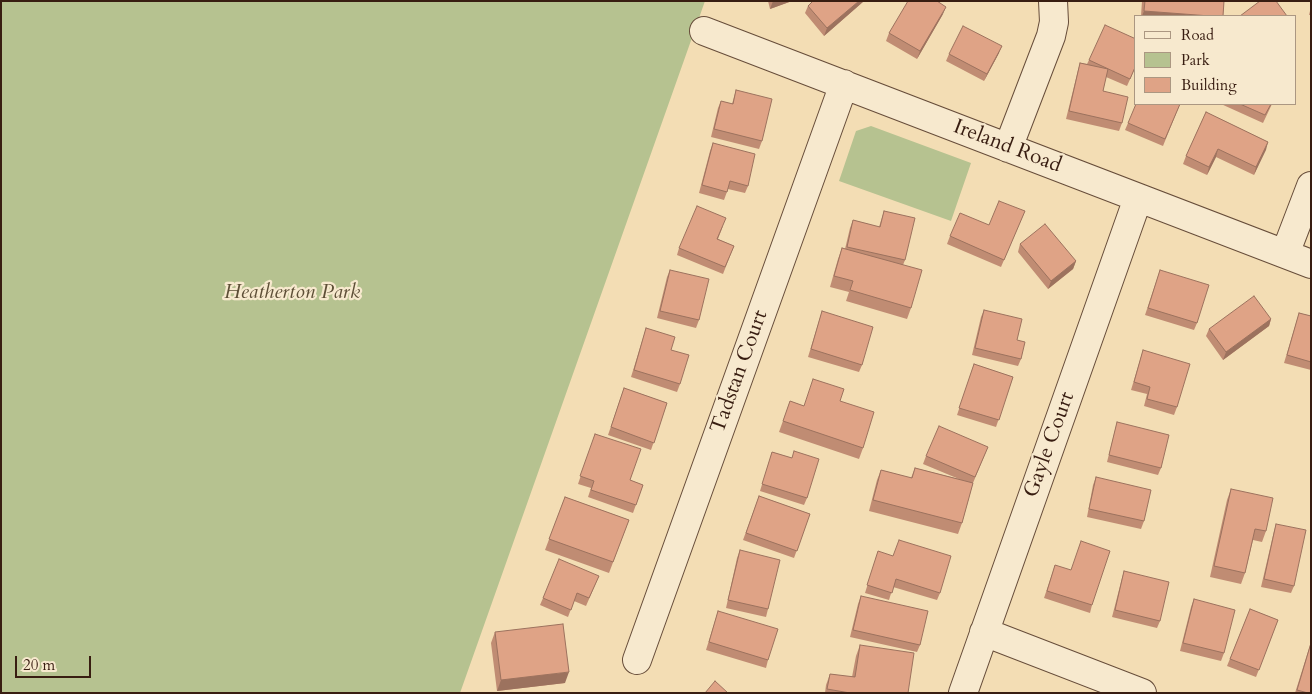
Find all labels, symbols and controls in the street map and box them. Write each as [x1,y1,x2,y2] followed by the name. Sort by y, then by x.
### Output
[1134,15,1297,105] legend
[1181,25,1214,45] text: Road
[1181,50,1210,70] text: Park
[1181,75,1237,95] text: Building
[949,115,1065,179] street label: Ireland Road
[224,280,360,306] park label: Heatherton Park
[706,307,774,437] street label: Tadstan Court
[1019,389,1081,501] street label: Gayle Court
[18,646,94,678] scale bar
[23,655,55,675] text: 20 m

